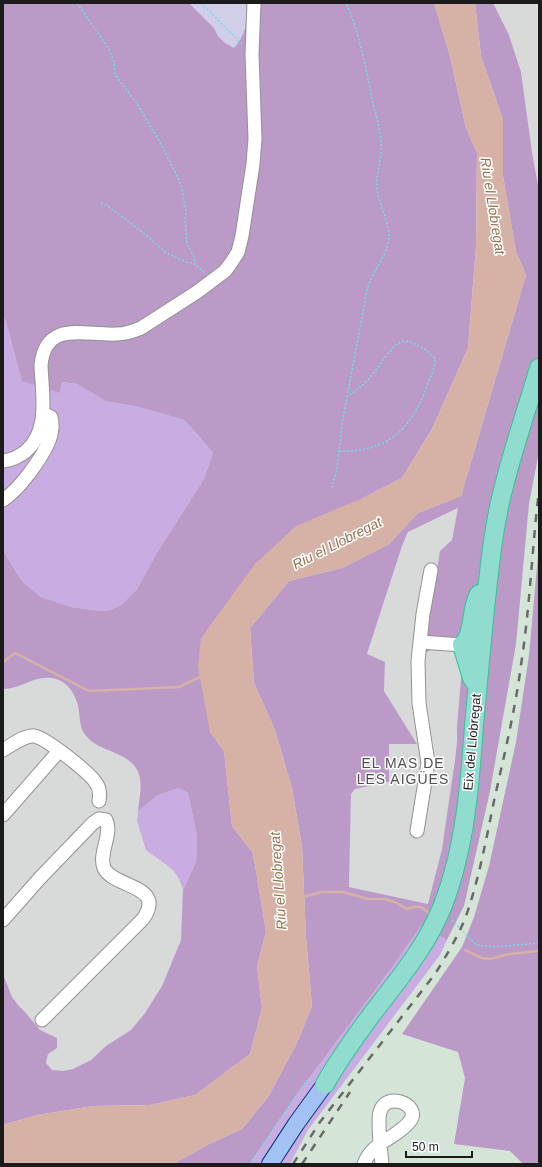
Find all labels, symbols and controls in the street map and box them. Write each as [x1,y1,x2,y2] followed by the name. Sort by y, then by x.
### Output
[477,156,509,257] water label: Riu el Llobregat
[290,513,385,572] water label: Riu el Llobregat
[460,693,484,791] street label: Eix del Llobregat
[357,755,449,787] district label: EL MAS DE LES AIGÜES
[267,830,289,930] water label: Riu el Llobregat
[406,1133,472,1159] scale bar
[412,1140,439,1154] text: 50 m

